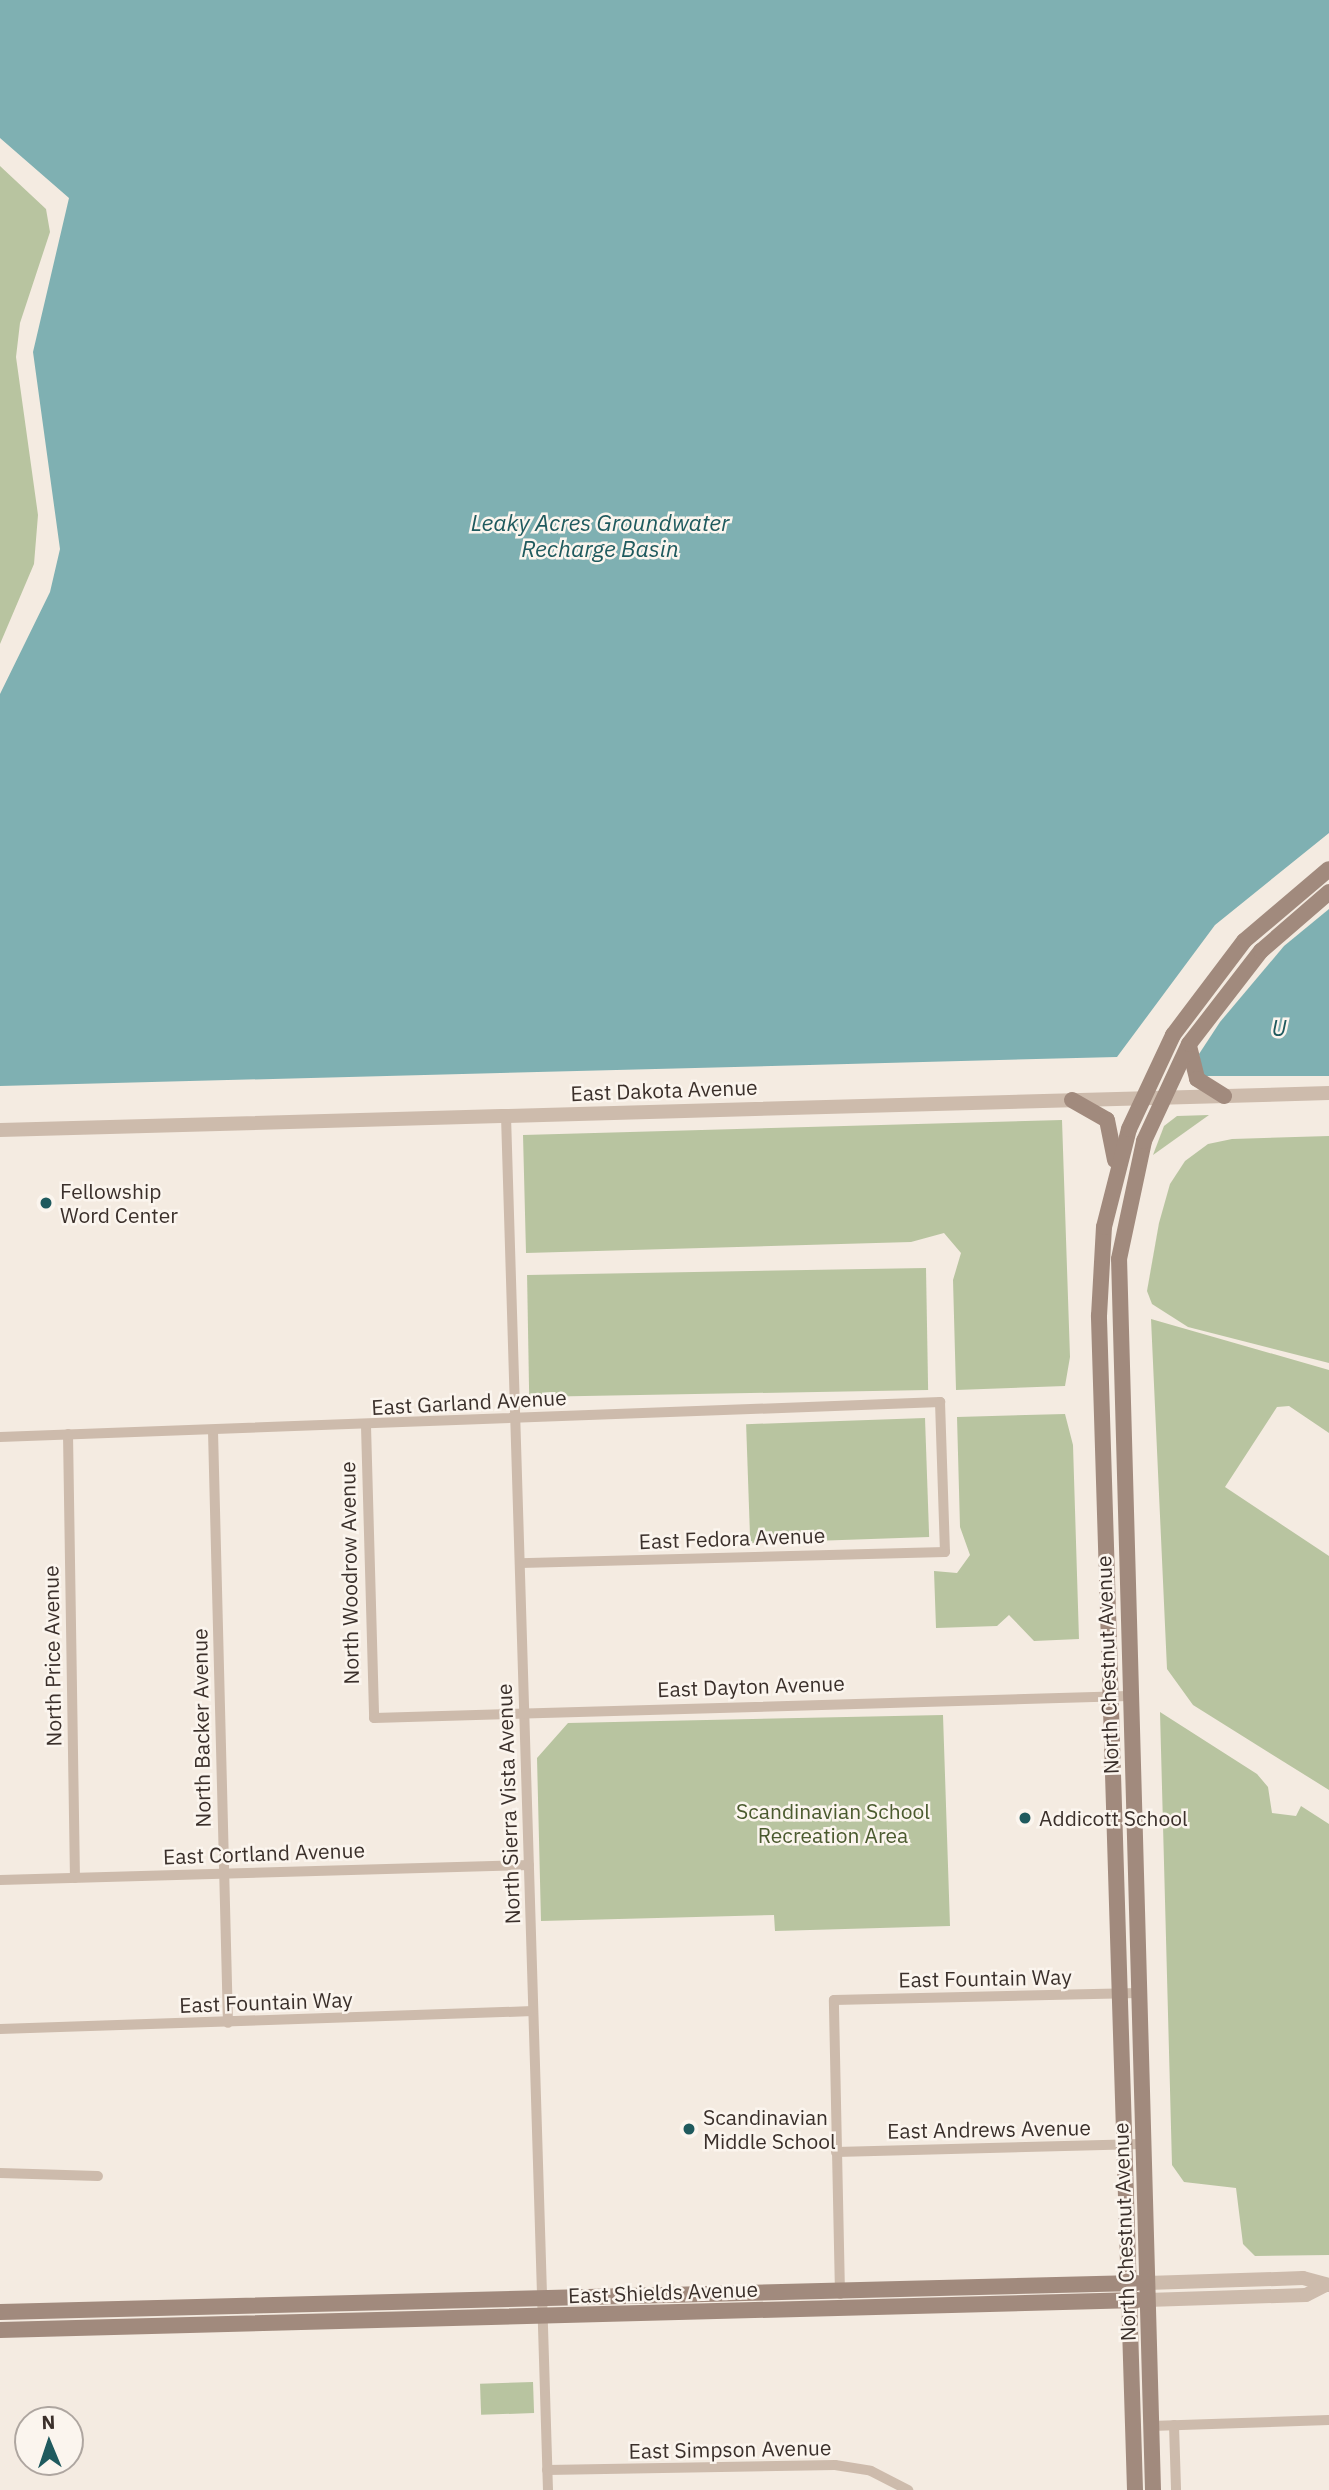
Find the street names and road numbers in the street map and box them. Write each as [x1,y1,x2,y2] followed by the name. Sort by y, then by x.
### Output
[570,1074,758,1106] street label: East Dakota Avenue
[371,1384,567,1420] street label: East Garland Avenue
[334,1461,364,1685] street label: North Woodrow Avenue
[638,1522,826,1554] street label: East Fedora Avenue
[1091,1555,1123,1775] street label: North Chestnut Avenue
[38,1565,66,1747] street label: North Price Avenue
[187,1628,215,1828] street label: North Backer Avenue
[657,1670,845,1702] street label: East Dayton Avenue
[491,1683,525,1925] street label: North Sierra Vista Avenue
[163,1837,365,1869] street label: East Cortland Avenue
[898,1964,1072,1992] street label: East Fountain Way
[179,1986,353,2018] street label: East Fountain Way
[887,2115,1091,2143] street label: East Andrews Avenue
[1108,2122,1140,2342] street label: North Chestnut Avenue
[568,2276,758,2308] street label: East Shields Avenue
[628,2435,832,2463] street label: East Simpson Avenue

